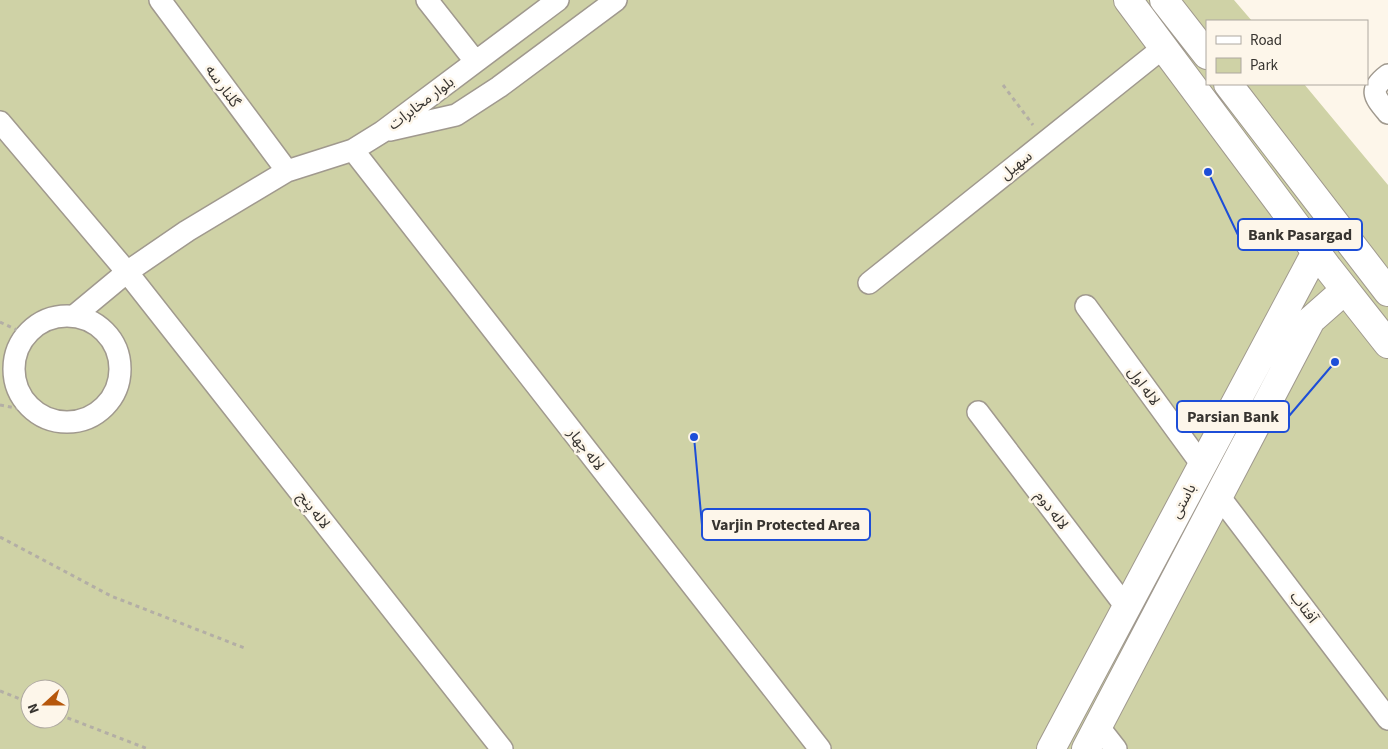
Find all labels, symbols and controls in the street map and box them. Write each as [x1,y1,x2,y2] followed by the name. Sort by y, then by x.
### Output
[1206,20,1368,85] legend
[1250,30,1282,51] text: Road
[1250,55,1279,76] text: Park
[200,61,246,112] street label: گلنار سه
[384,72,459,135] street label: بلوار مخابرات
[996,146,1037,185] street label: سهیل
[1238,219,1362,250] callout: Bank Pasargad
[1248,224,1352,246] text: Bank Pasargad
[1122,362,1165,410] street label: لاله اول
[1177,401,1289,432] callout: Parsian Bank
[1187,406,1279,428] text: Parsian Bank
[562,423,609,475] street label: لاله چهار
[1166,480,1201,522] street label: باستی
[1030,486,1073,534] street label: لاله دوم
[292,487,335,534] street label: لاله پنج
[702,509,870,540] callout: Varjin Protected Area
[711,514,860,536] text: Varjin Protected Area
[1285,587,1323,628] street label: آفتاب
[20,679,70,729] north arrow
[23,700,45,716] text: N

